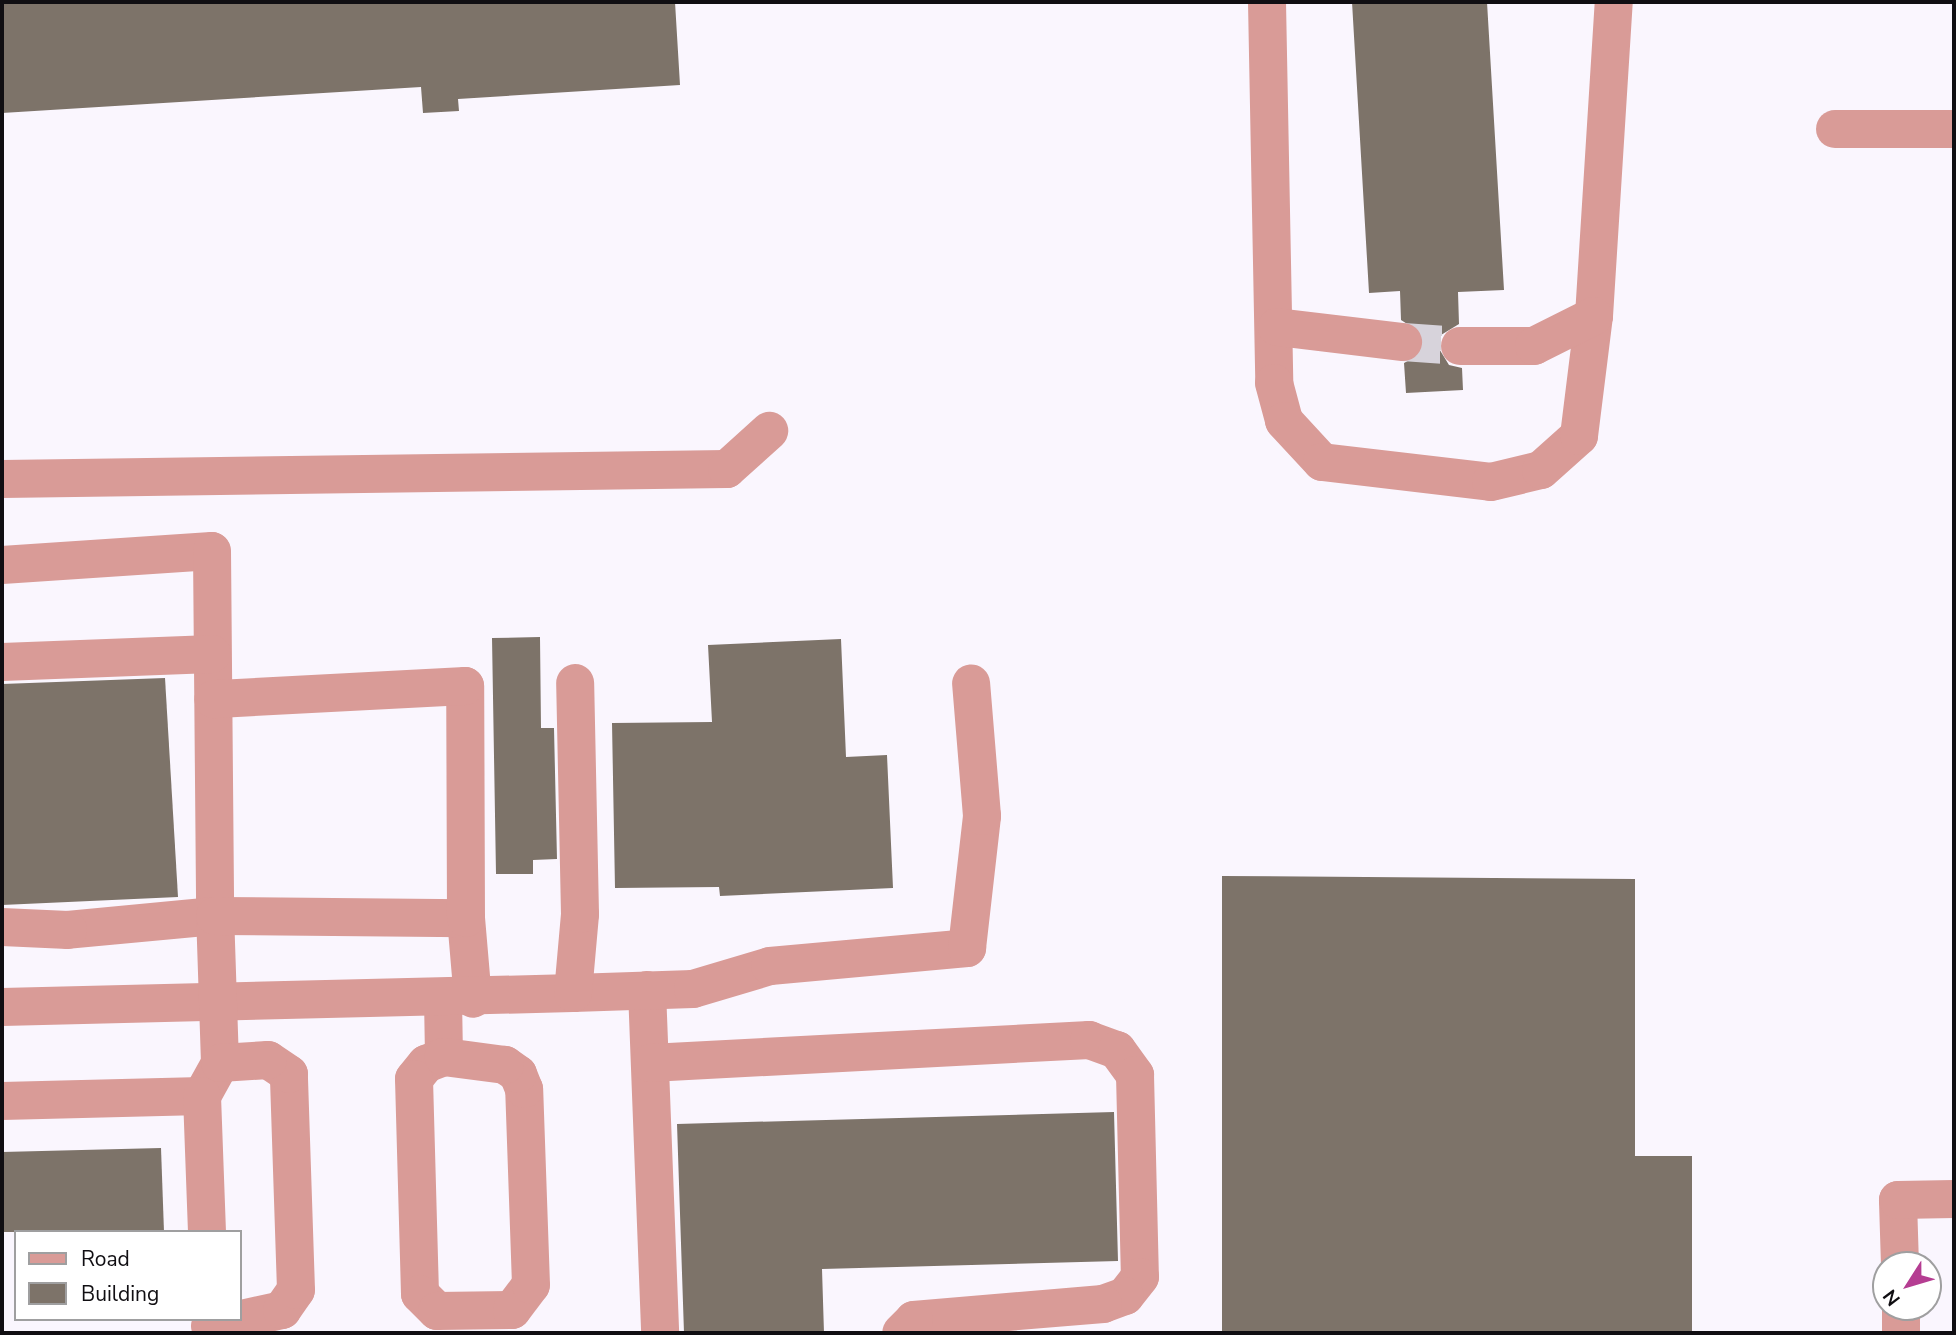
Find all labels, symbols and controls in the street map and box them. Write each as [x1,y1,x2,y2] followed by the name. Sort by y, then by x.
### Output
[14,1230,242,1321] legend
[81,1245,130,1273] text: Road
[1872,1251,1942,1321] north arrow
[81,1280,159,1308] text: Building
[1877,1284,1906,1311] text: N

